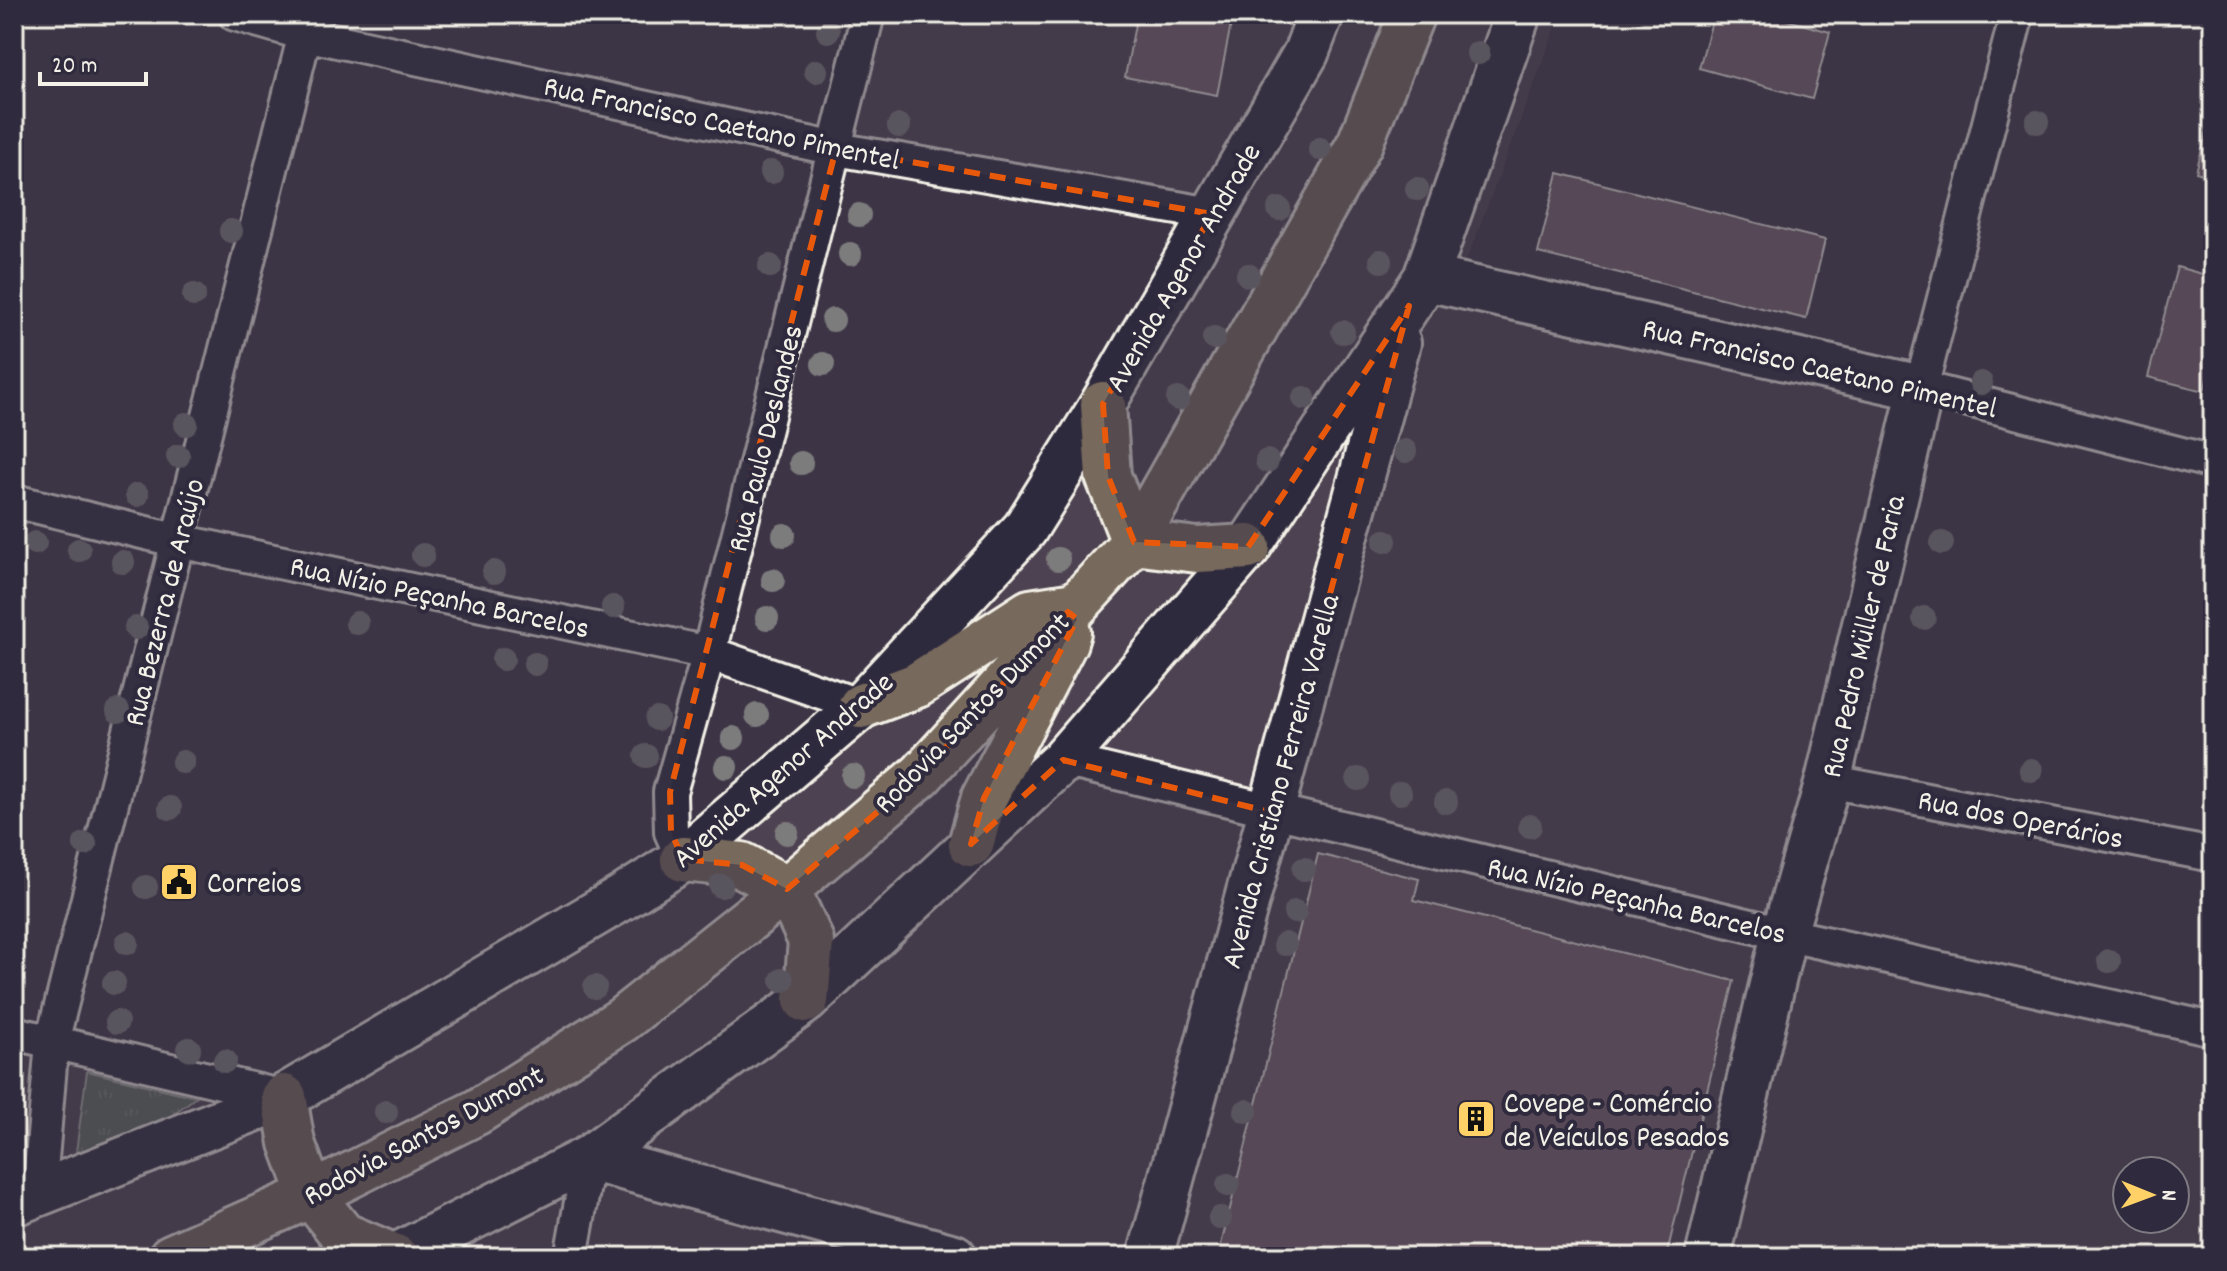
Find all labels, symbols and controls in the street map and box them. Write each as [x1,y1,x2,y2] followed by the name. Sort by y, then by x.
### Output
[40,36,146,86] scale bar
[52,50,98,84] text: 20 m
[539,68,903,185] street label: Rua Francisco Caetano Pimentel
[1097,137,1275,402] street label: Avenida Agenor Andrade
[1637,310,2001,433] street label: Rua Francisco Caetano Pimentel
[719,321,817,557] street label: Rua Paulo Deslandes
[116,475,219,731] street label: Rua Bezerra de Araújo
[1813,490,1920,783] street label: Rua Pedro Müller de Faria
[285,548,593,653] street label: Rua Nízio Peçanha Barcelos
[1213,589,1354,974] street label: Avenida Cristiano Ferreira Varella
[866,604,1082,826] street label: Rodovia Santos Dumont
[665,664,905,881] street label: Avenida Agenor Andrade
[1914,781,2127,863] street label: Rua dos Operários
[1482,848,1790,959] street label: Rua Nízio Peçanha Barcelos
[158,861,200,903] public building icon: Correios
[207,865,302,908] place label: Correios
[297,1056,553,1220] street label: Rodovia Santos Dumont
[1504,1085,1730,1162] place label: Covepe - Comércio de Veículos Pesados
[1455,1098,1497,1140] building icon: Covepe - Comércio de Veículos Pesados
[2111,1155,2191,1235] north arrow
[2152,1190,2183,1201] text: N

